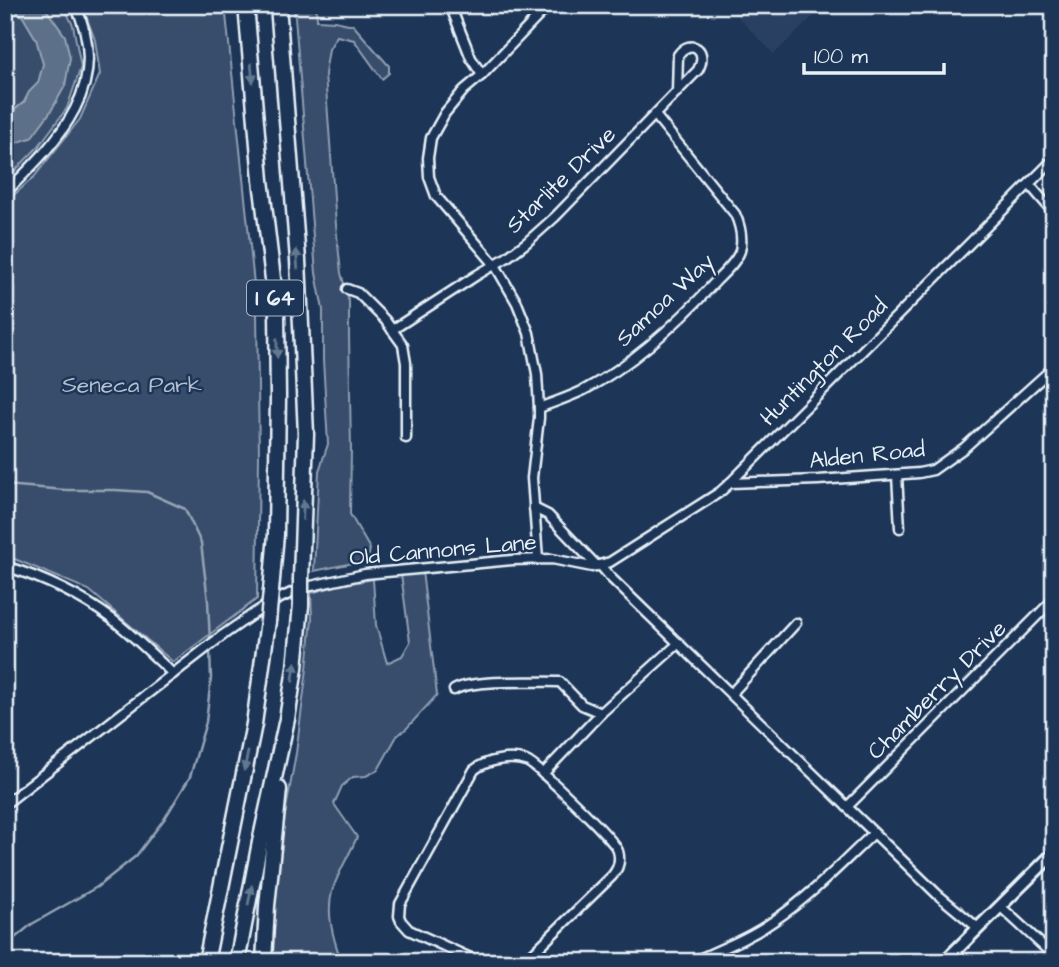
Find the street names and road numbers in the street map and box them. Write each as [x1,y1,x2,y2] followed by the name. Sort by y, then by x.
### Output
[499,119,623,241] street label: Starlite Drive
[609,246,722,355] street label: Samoa Way
[247,280,303,316] road number: I 64
[753,291,896,434] street label: Huntington Road
[808,433,927,477] street label: Alden Road
[348,526,538,574] street label: Old Cannons Lane
[860,613,1015,768] street label: Chamberry Drive

